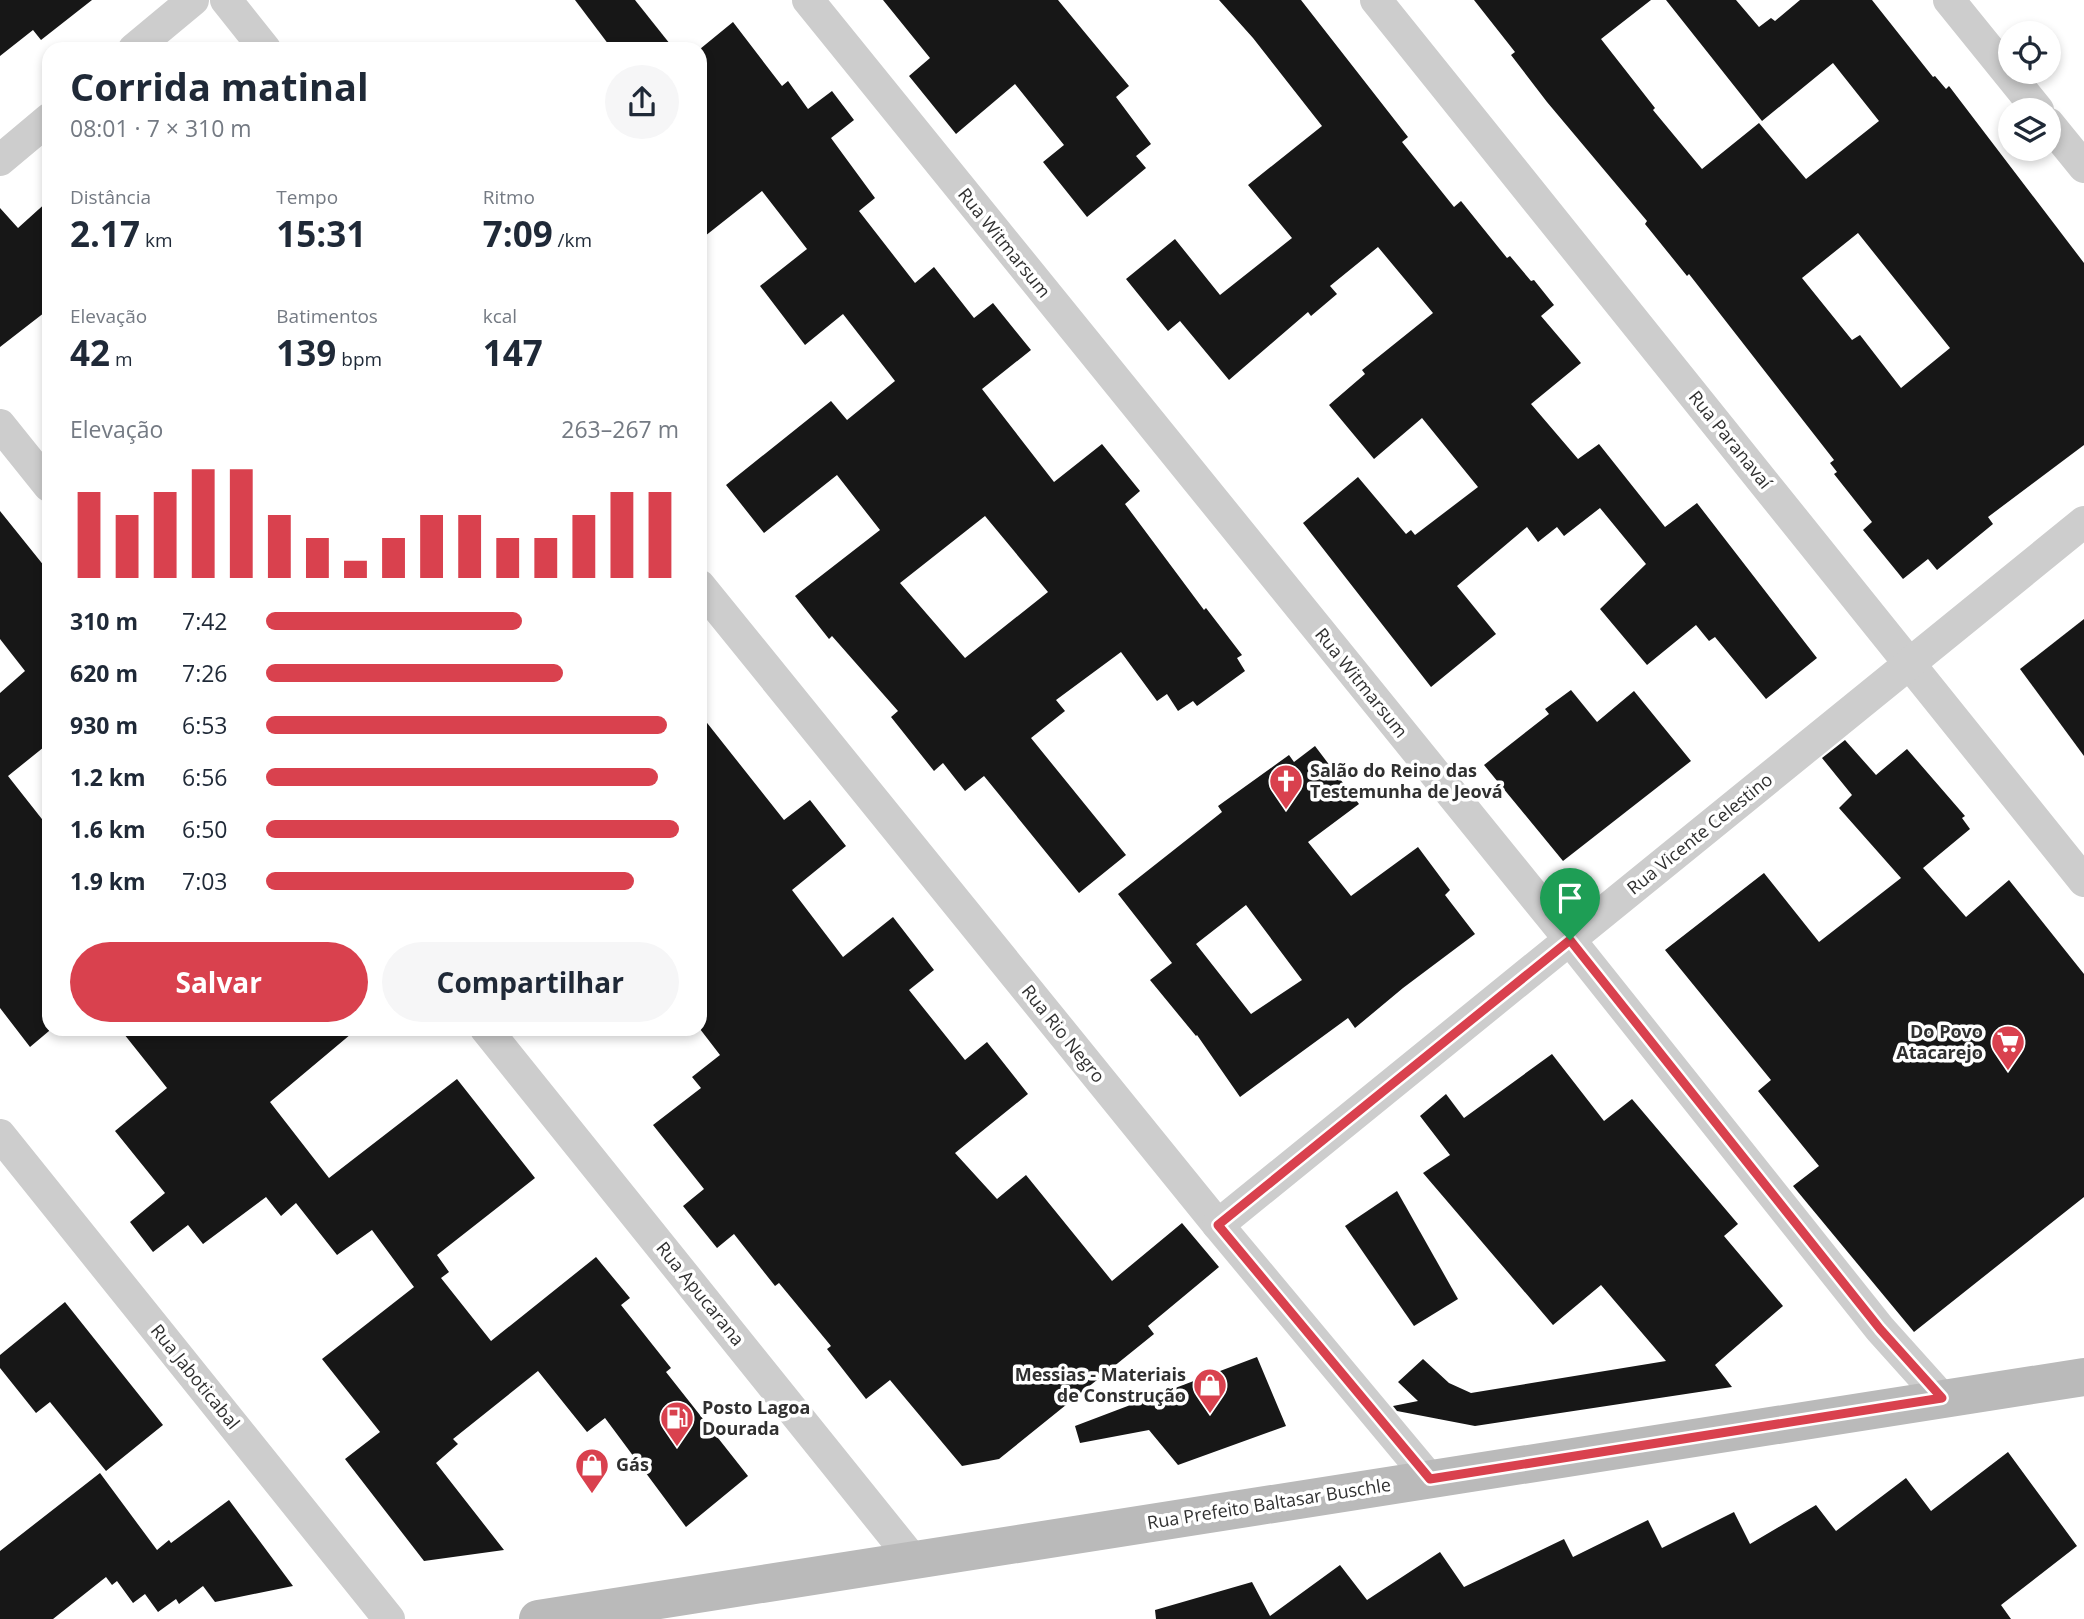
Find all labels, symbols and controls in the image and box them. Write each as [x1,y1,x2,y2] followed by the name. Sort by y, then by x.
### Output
[1998,21,2061,161] map controls
[1998,21,2061,84] button: locate
[70,60,369,112] text: Corrida matinal
[605,65,679,139] button: share
[1998,98,2061,161] button: layers
[70,112,252,144] text: 08:01 · 7 × 310 m
[953,182,1056,302] street label: Rua Witmarsum
[70,184,151,210] text: Distância
[276,184,338,210] text: Tempo
[483,184,535,210] text: Ritmo
[70,210,140,257] text: 2.17
[276,210,366,257] text: 15:31
[483,210,553,257] text: 7:09
[140,227,173,253] text: km
[553,227,592,253] text: /km
[70,303,147,329] text: Elevação
[276,303,378,329] text: Batimentos
[483,303,517,329] text: kcal
[70,329,110,376] text: 42
[276,329,336,376] text: 139
[483,329,543,376] text: 147
[110,346,133,372] text: m
[336,346,382,372] text: bpm
[1684,385,1778,494] street label: Rua Paranavaí
[70,413,163,445] text: Elevação
[561,413,679,445] text: 263–267 m
[70,605,138,637] text: 310 m
[182,605,228,637] text: 7:42
[1310,622,1413,742] street label: Rua Witmarsum
[70,657,138,689] text: 620 m
[182,657,228,689] text: 7:26
[70,709,138,741] text: 930 m
[182,709,228,741] text: 6:53
[1310,758,1503,803] place label: Salão do Reino das Testemunha de Jeová
[70,761,146,793] text: 1.2 km
[182,761,228,793] text: 6:56
[1267,762,1305,811] church icon: Salão do Reino das Testemunha de Jeová
[1622,767,1777,899] street label: Rua Vicente Celestino
[70,813,146,845] text: 1.6 km
[182,813,228,845] text: 6:50
[70,865,146,897] text: 1.9 km
[182,865,228,897] text: 7:03
[1540,868,1600,940] pin
[1551,879,1589,917] icon: arrive
[70,942,368,1022] button: Salvar
[382,942,679,1022] button: Compartilhar
[1017,979,1111,1087] street label: Rua Rio Negro
[1896,1019,1983,1064] place label: Do Povo Atacarejo
[1989,1023,2027,1072] supermarket icon: Do Povo Atacarejo
[651,1236,750,1350] street label: Rua Apucarana
[146,1319,246,1434] street label: Rua Jaboticabal
[1015,1362,1186,1407] place label: Messias - Materiais de Construção
[1191,1366,1229,1415] shop icon: Messias - Materiais de Construção
[702,1395,810,1440] place label: Posto Lagoa Dourada
[658,1399,696,1448] fuel station icon: Posto Lagoa Dourada
[573,1446,611,1495] shop icon: Gás
[616,1452,649,1476] place label: Gás
[1145,1472,1392,1534] street label: Rua Prefeito Baltasar Buschle

